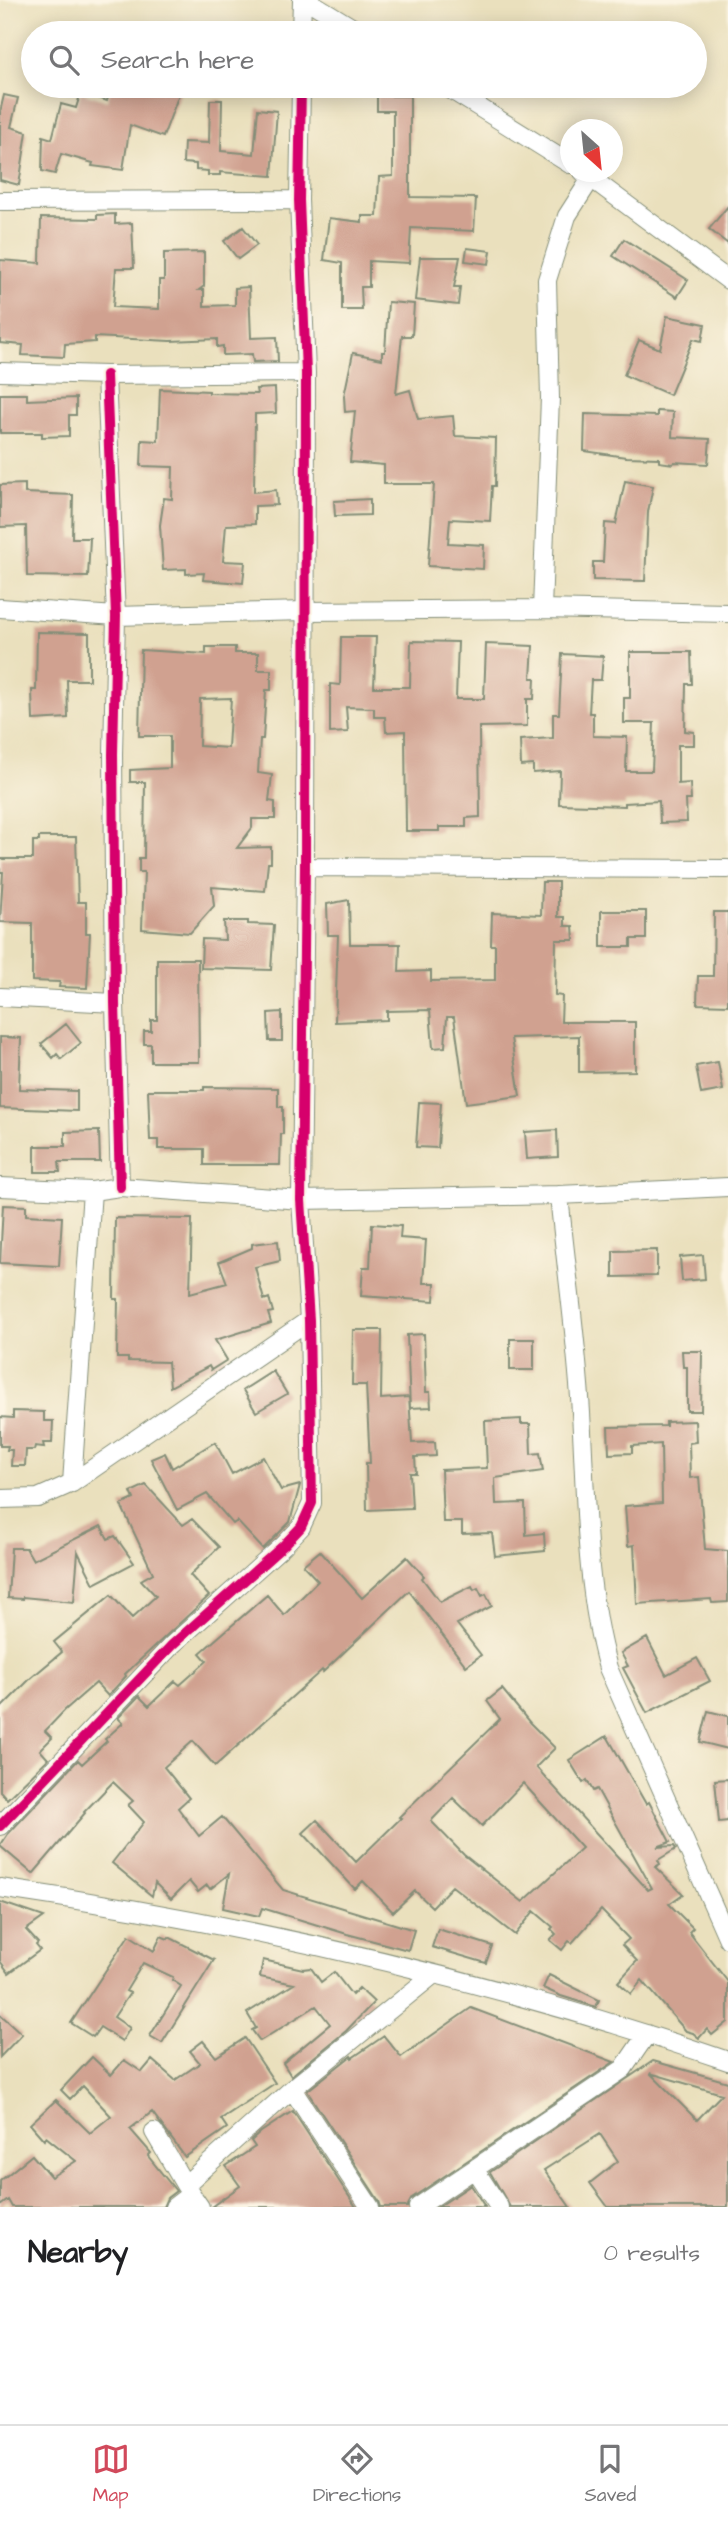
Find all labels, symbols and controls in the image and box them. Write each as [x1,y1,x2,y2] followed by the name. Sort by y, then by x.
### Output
[21,21,707,98] search box
[45,41,83,79] icon: search
[101,42,254,78] text: Search here
[560,119,623,182] north arrow
[28,2232,128,2274] text: Nearby
[603,2237,700,2269] text: 0 results
[92,2440,130,2509] tab: Map
[313,2440,401,2509] tab: Directions
[585,2440,636,2509] tab: Saved

